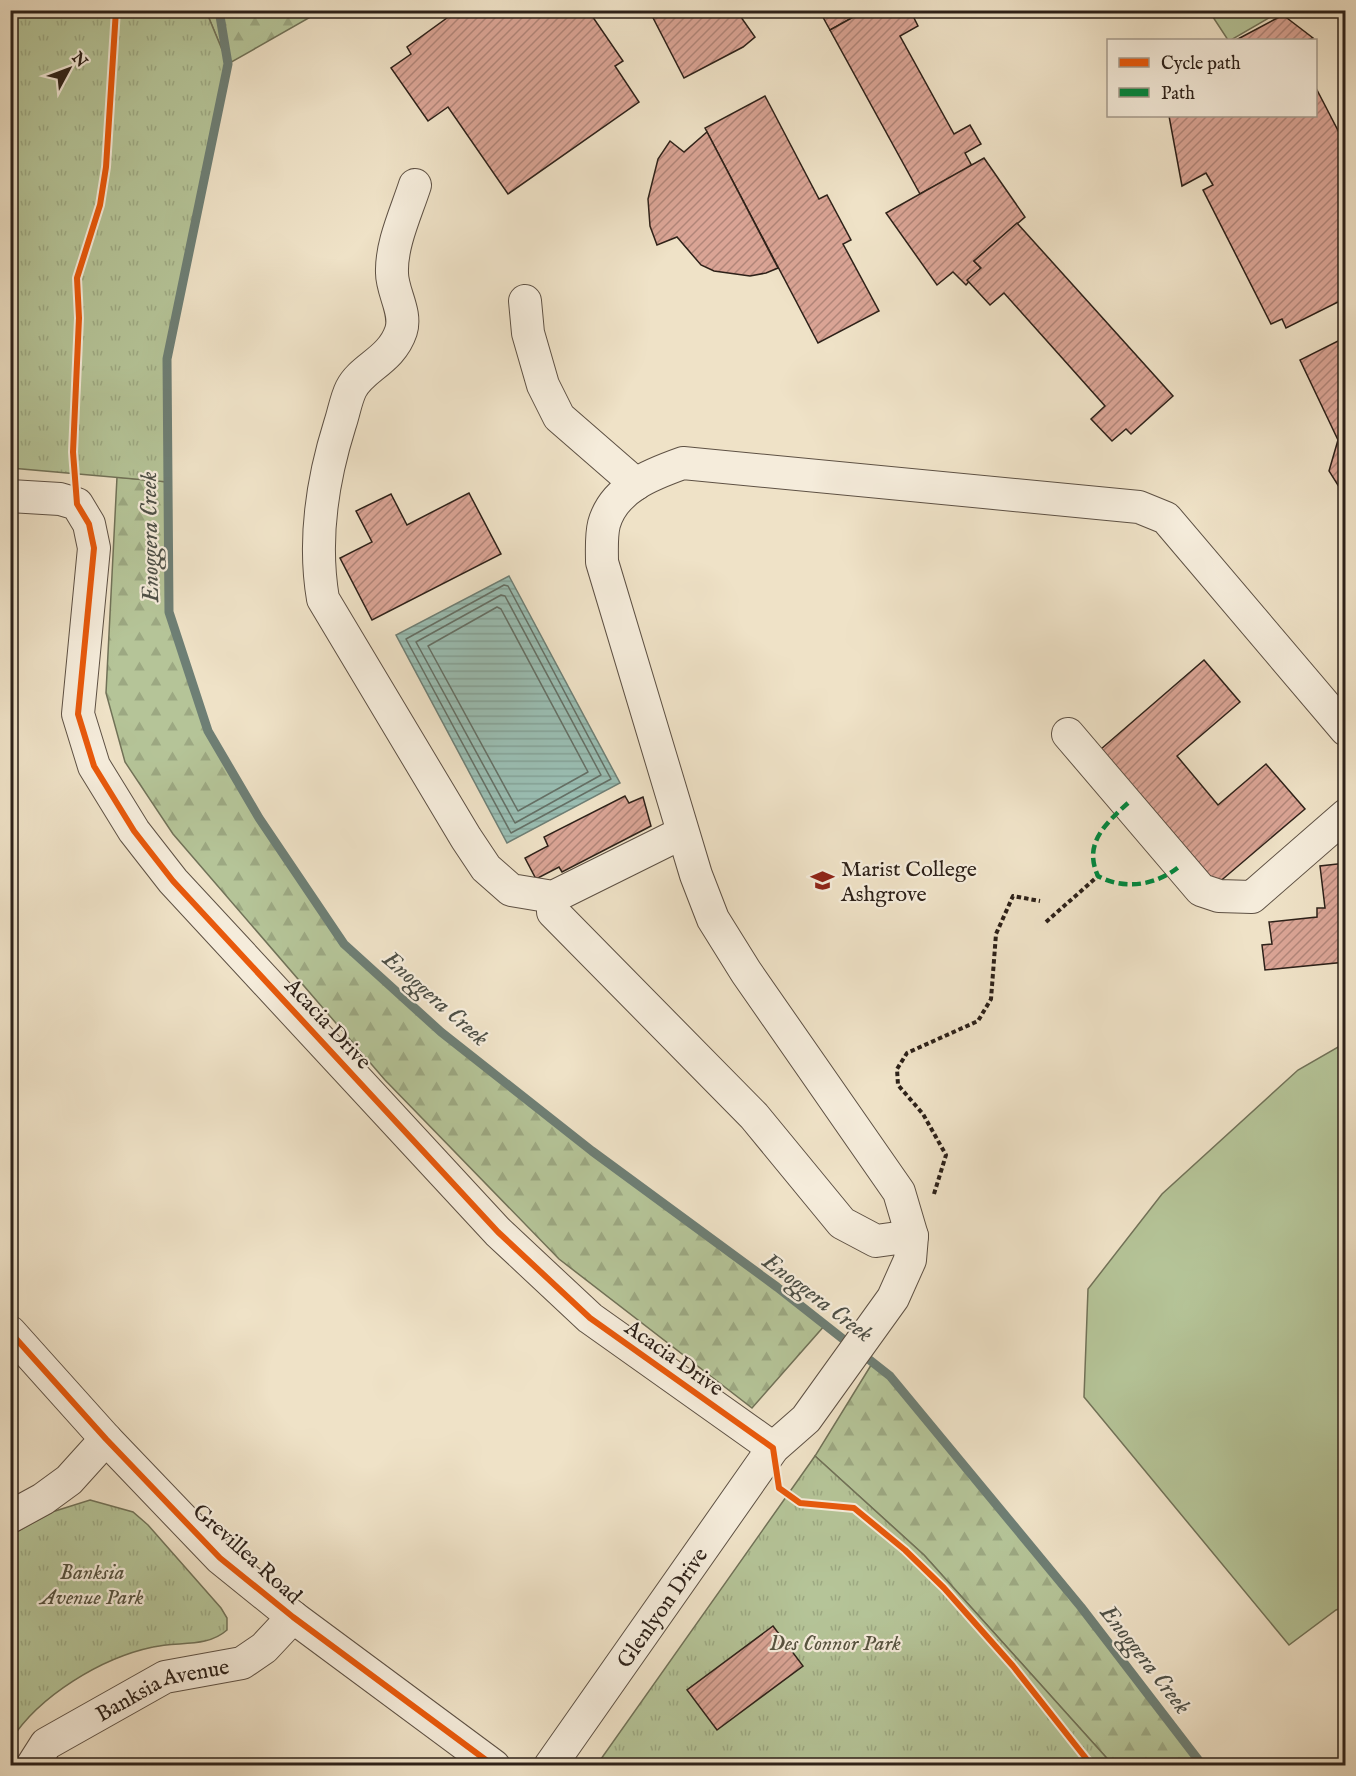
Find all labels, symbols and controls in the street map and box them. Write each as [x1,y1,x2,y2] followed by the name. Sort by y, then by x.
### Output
[39,39,99,99] north arrow
[1107,39,1317,117] legend
[66,48,91,72] text: N
[1161,53,1241,76] text: Cycle path
[1161,83,1195,106] text: Path
[134,471,167,604] water label: Enoggera Creek
[840,856,977,909] place label: Marist College Ashgrove
[810,868,836,894] school or university icon: Marist College Ashgrove
[375,944,495,1054] water label: Enoggera Creek
[278,972,377,1076] street label: Acacia Drive
[755,1246,879,1350] water label: Enoggera Creek
[618,1314,729,1403] street label: Acacia Drive
[186,1498,307,1611] street label: Grevillea Road
[611,1543,715,1674] street label: Glenlyon Drive
[39,1559,144,1612] park label: Banksia Avenue Park
[1092,1598,1198,1721] water label: Enoggera Creek
[769,1630,901,1658] park label: Des Connor Park
[91,1654,232,1729] street label: Banksia Avenue

